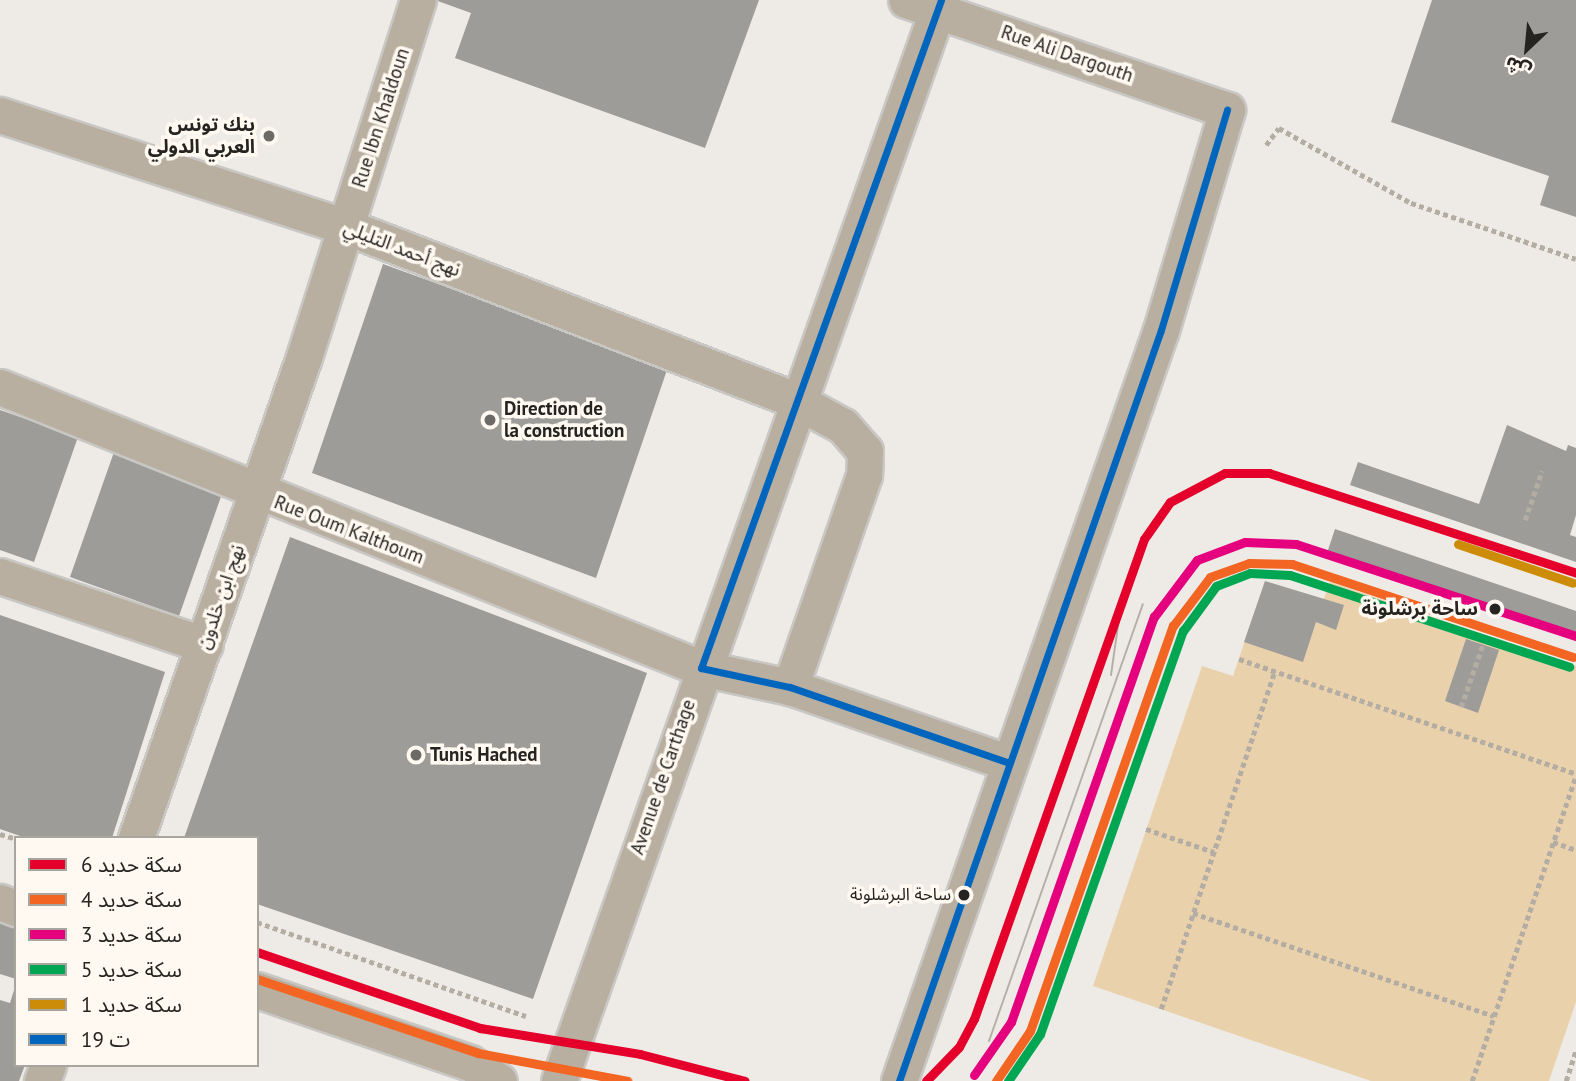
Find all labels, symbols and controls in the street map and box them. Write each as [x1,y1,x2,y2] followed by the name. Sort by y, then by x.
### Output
[1492,14,1562,84] north arrow
[998,21,1136,87] street label: Rue Ali Dargouth
[348,45,414,191] street label: Rue Ibn Khaldoun
[1501,51,1535,84] text: ش
[148,114,255,158] place label: بنك تونس العربي الدولي
[261,128,277,144] marker: بنك تونس العربي الدولي
[341,216,463,282] street label: نهج أحمد التليلي
[504,398,624,442] place label: Direction de la construction
[482,412,498,428] marker: Direction de la construction
[271,491,427,569] street label: Rue Oum Kalthoum
[192,542,250,652] street label: نهج ابن خلدون
[1361,598,1478,620] place label: ساحة برشلونة
[1484,598,1506,620] marker: ساحة برشلونة
[626,696,700,858] street label: Avenue de Carthage
[430,744,538,766] place label: Tunis Hached
[408,747,424,763] marker: Tunis Hached
[14,836,259,1067] legend
[81,851,182,878] text: سكة حديد 6
[850,885,951,905] place label: ساحة البرشلونة
[81,886,182,913] text: سكة حديد 4
[957,888,971,902] marker: ساحة البرشلونة
[81,921,182,948] text: سكة حديد 3
[81,956,182,983] text: سكة حديد 5
[81,991,182,1018] text: سكة حديد 1
[81,1026,130,1053] text: 19 ت

